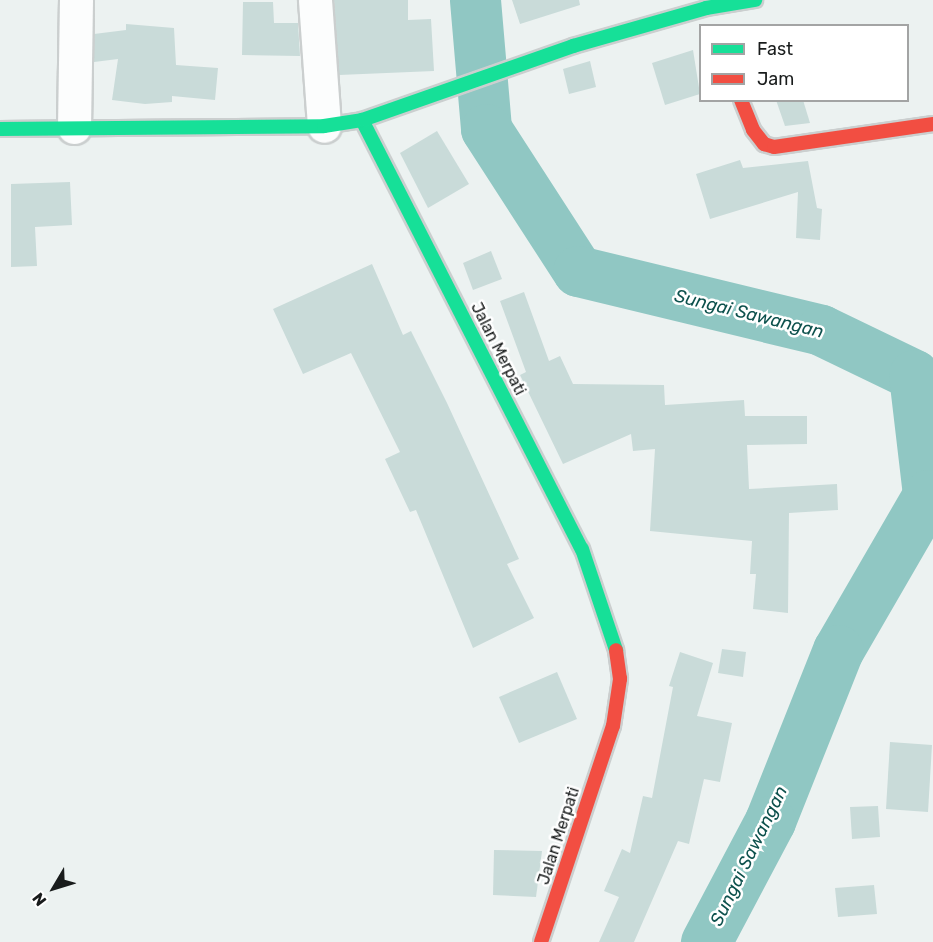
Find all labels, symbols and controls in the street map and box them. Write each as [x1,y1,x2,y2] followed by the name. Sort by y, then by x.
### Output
[699,24,909,102] legend
[757,38,793,60] text: Fast
[757,68,794,90] text: Jam
[672,285,826,343] water label: Sungai Sawangan
[466,299,530,399] street label: Jalan Merpati
[706,783,792,929] water label: Sungai Sawangan
[534,785,584,887] street label: Jalan Merpati
[24,858,84,918] north arrow
[28,889,50,910] text: N

